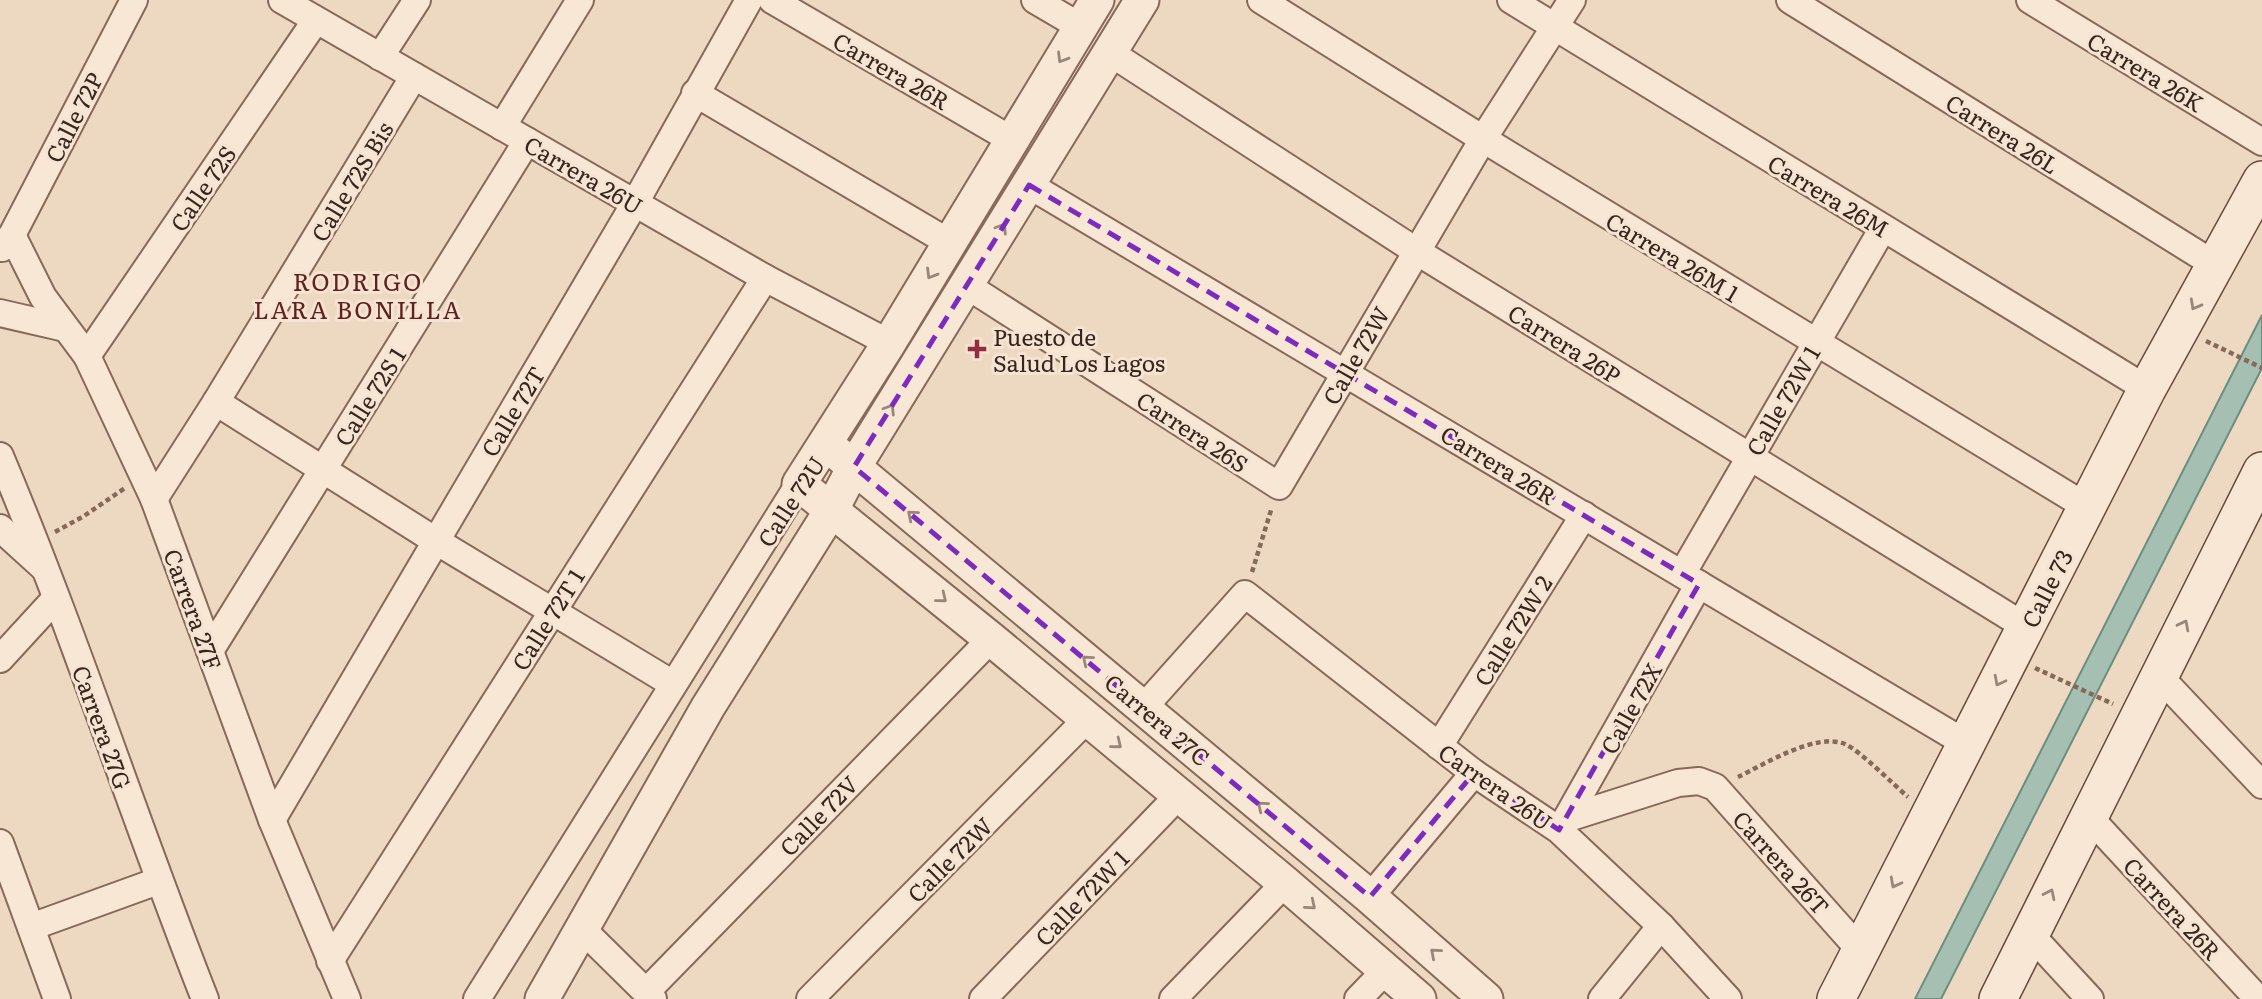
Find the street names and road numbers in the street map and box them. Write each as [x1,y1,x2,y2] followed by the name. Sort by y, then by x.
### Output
[827,23,957,117] street label: Carrera 26R
[2081,23,2211,119] street label: Carrera 26K
[36,66,110,168] street label: Calle 72P
[1940,85,2066,181] street label: Carrera 26L
[302,114,400,248] street label: Calle 72S Bis
[518,126,650,222] street label: Carrera 26U
[161,138,243,238] street label: Calle 72S
[1762,145,1896,245] street label: Carrera 26M
[1600,203,1746,309] street label: Carrera 26M 1
[1502,295,1628,391] street label: Carrera 26P
[1313,300,1397,410] street label: Calle 72W
[1737,339,1827,461] street label: Calle 72W 1
[325,340,413,452] street label: Calle 72S 1
[472,359,552,463] street label: Calle 72T
[1131,382,1255,480] street label: Carrera 26S
[1435,416,1564,512] street label: Carrera 26R
[748,449,832,553] street label: Calle 72U
[2012,543,2080,633] street label: Calle 73
[156,544,232,674] street label: Carrera 27F
[502,562,592,676] street label: Calle 72T 1
[1465,568,1559,692] street label: Calle 72W 2
[1591,656,1669,760] street label: Calle 72X
[65,660,141,794] street label: Carrera 27G
[1098,665,1218,773] street label: Carrera 27C
[1432,734,1560,838] street label: Carrera 26U
[771,767,865,863] street label: Calle 72V
[1726,802,1838,922] street label: Carrera 26T
[899,809,999,909] street label: Calle 72W
[1026,841,1136,953] street label: Calle 72W 1
[2116,849,2230,967] street label: Carrera 26R

